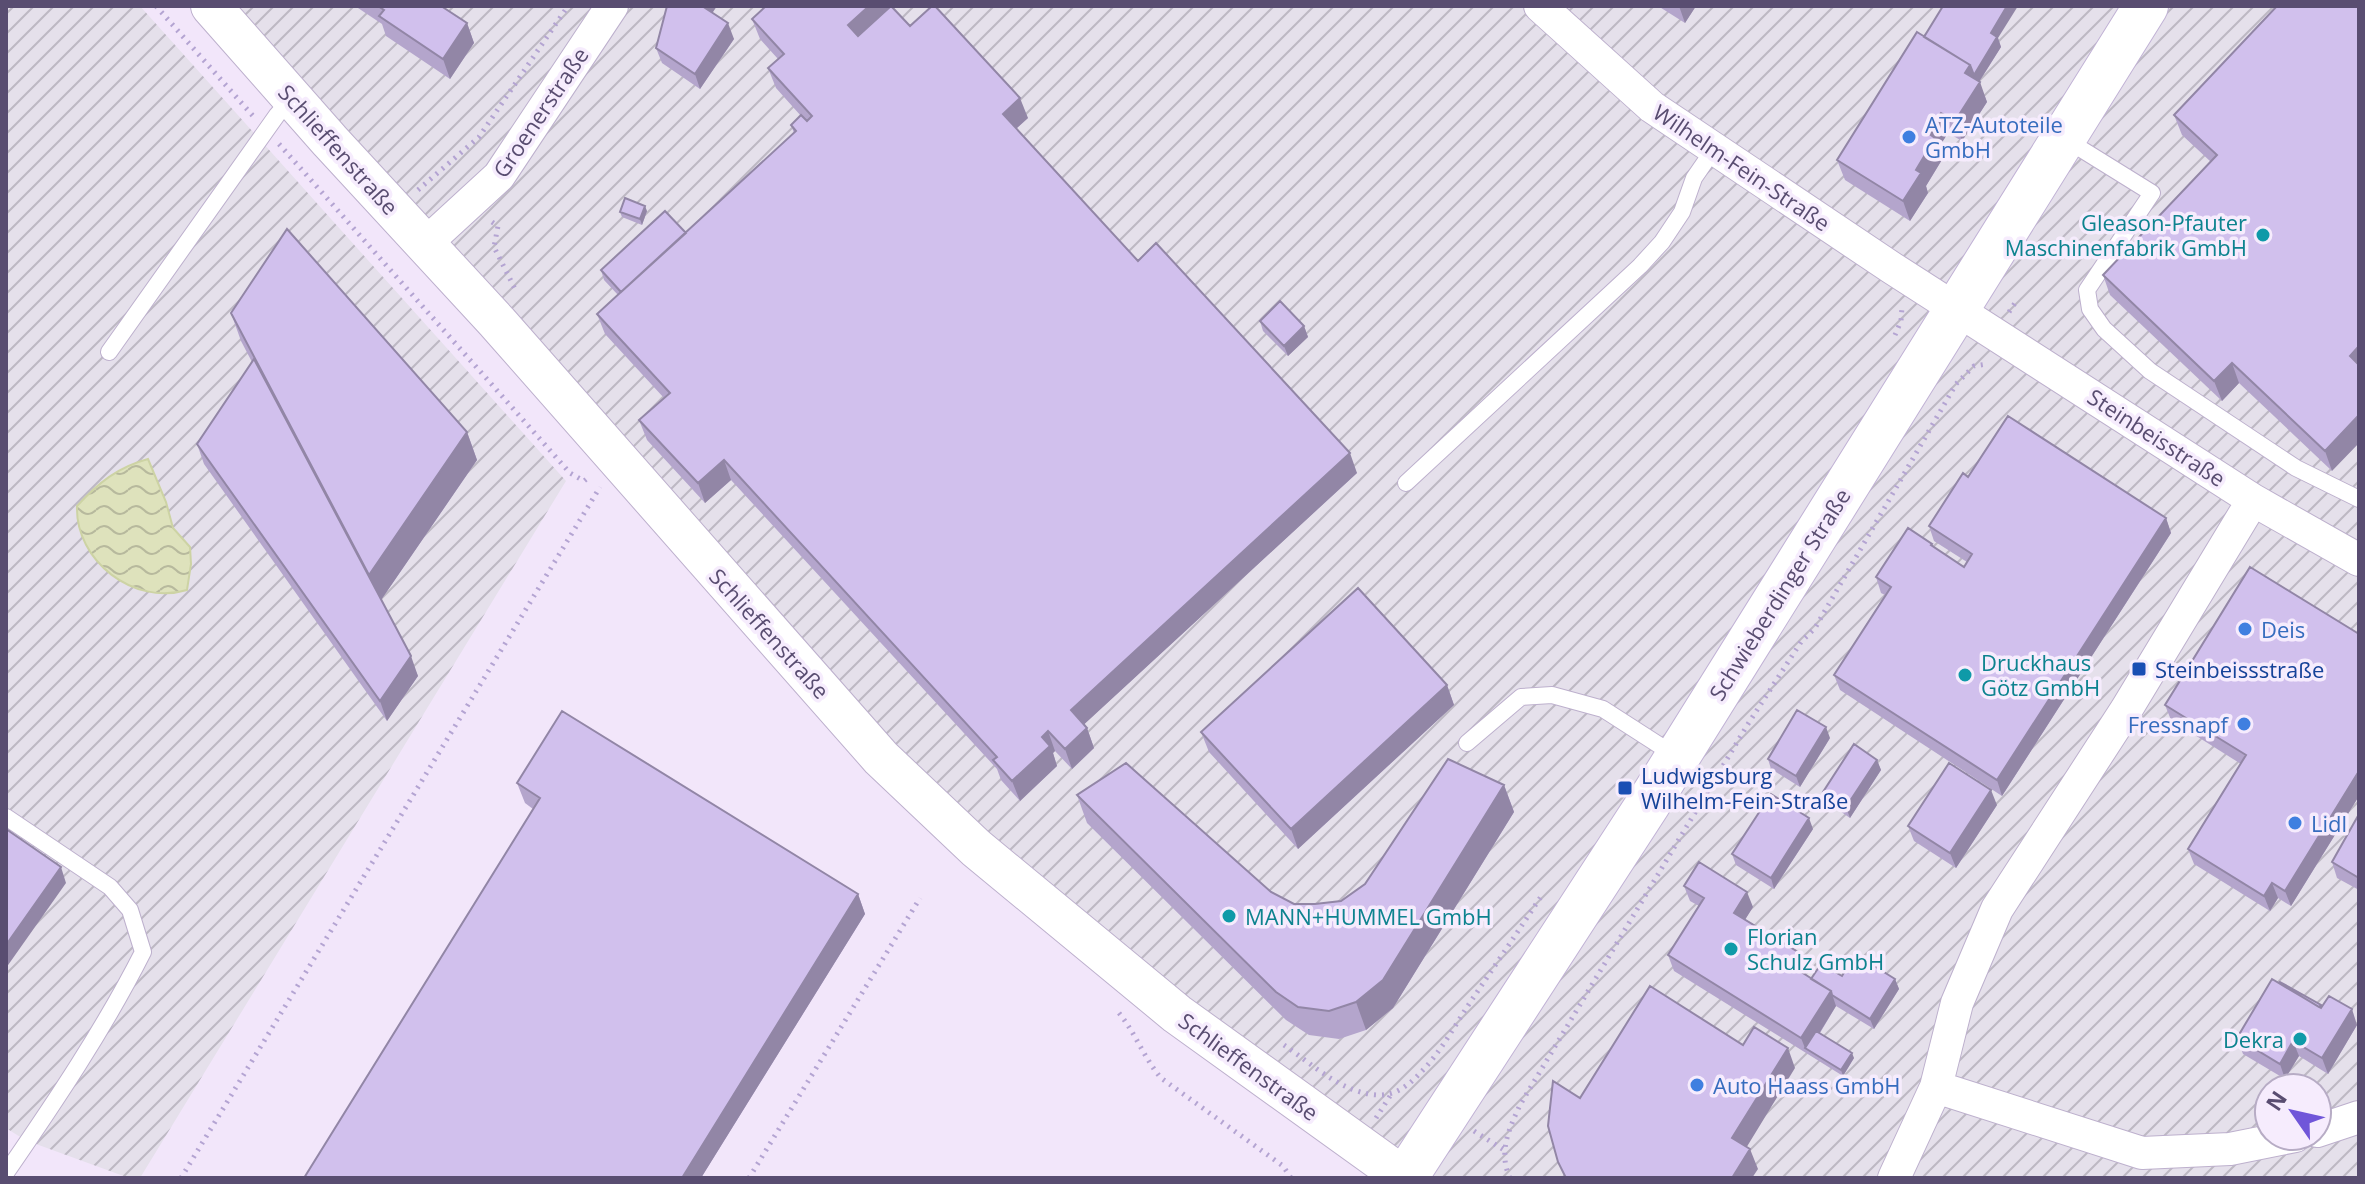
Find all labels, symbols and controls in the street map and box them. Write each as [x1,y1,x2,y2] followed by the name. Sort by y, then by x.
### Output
[485,41,595,183] street label: Groenerstraße
[272,77,406,221] street label: Schlieffenstraße
[1648,97,1836,237] street label: Wilhelm-Fein-Straße
[1925,109,2063,164] place label: ATZ-Autoteile GmbH
[1900,128,1918,146] marker: ATZ-Autoteile GmbH
[2005,207,2247,262] place label: Gleason-Pfauter Maschinenfabrik GmbH
[2254,226,2272,244] marker: Gleason-Pfauter Maschinenfabrik GmbH
[2082,381,2232,493] street label: Steinbeisstraße
[1701,482,1857,706] street label: Schwieberdinger Straße
[703,561,837,705] street label: Schlieffenstraße
[2261,614,2305,644] place label: Deis
[2236,620,2254,638] marker: Deis
[1981,647,2100,702] place label: Druckhaus Götz GmbH
[2155,654,2324,684] place label: Steinbeissstraße
[2130,660,2148,678] marker: Steinbeissstraße
[1956,666,1974,684] marker: Druckhaus Götz GmbH
[2128,709,2230,739] place label: Fressnapf
[2235,715,2253,733] marker: Fressnapf
[1641,760,1848,815] place label: Ludwigsburg Wilhelm-Fein-Straße
[1616,779,1634,797] marker: Ludwigsburg Wilhelm-Fein-Straße
[2311,808,2347,838] place label: Lidl
[2286,814,2304,832] marker: Lidl
[1245,901,1492,931] place label: MANN+HUMMEL GmbH
[1220,907,1238,925] marker: MANN+HUMMEL GmbH
[1747,921,1884,976] place label: Florian Schulz GmbH
[1722,940,1740,958] marker: Florian Schulz GmbH
[1173,1005,1325,1127] street label: Schlieffenstraße
[2223,1024,2284,1054] place label: Dekra
[2291,1030,2309,1048] marker: Dekra
[1713,1070,1901,1100] place label: Auto Haass GmbH
[2253,1072,2333,1152] north arrow
[1688,1076,1706,1094] marker: Auto Haass GmbH
[2258,1084,2293,1116] text: N

